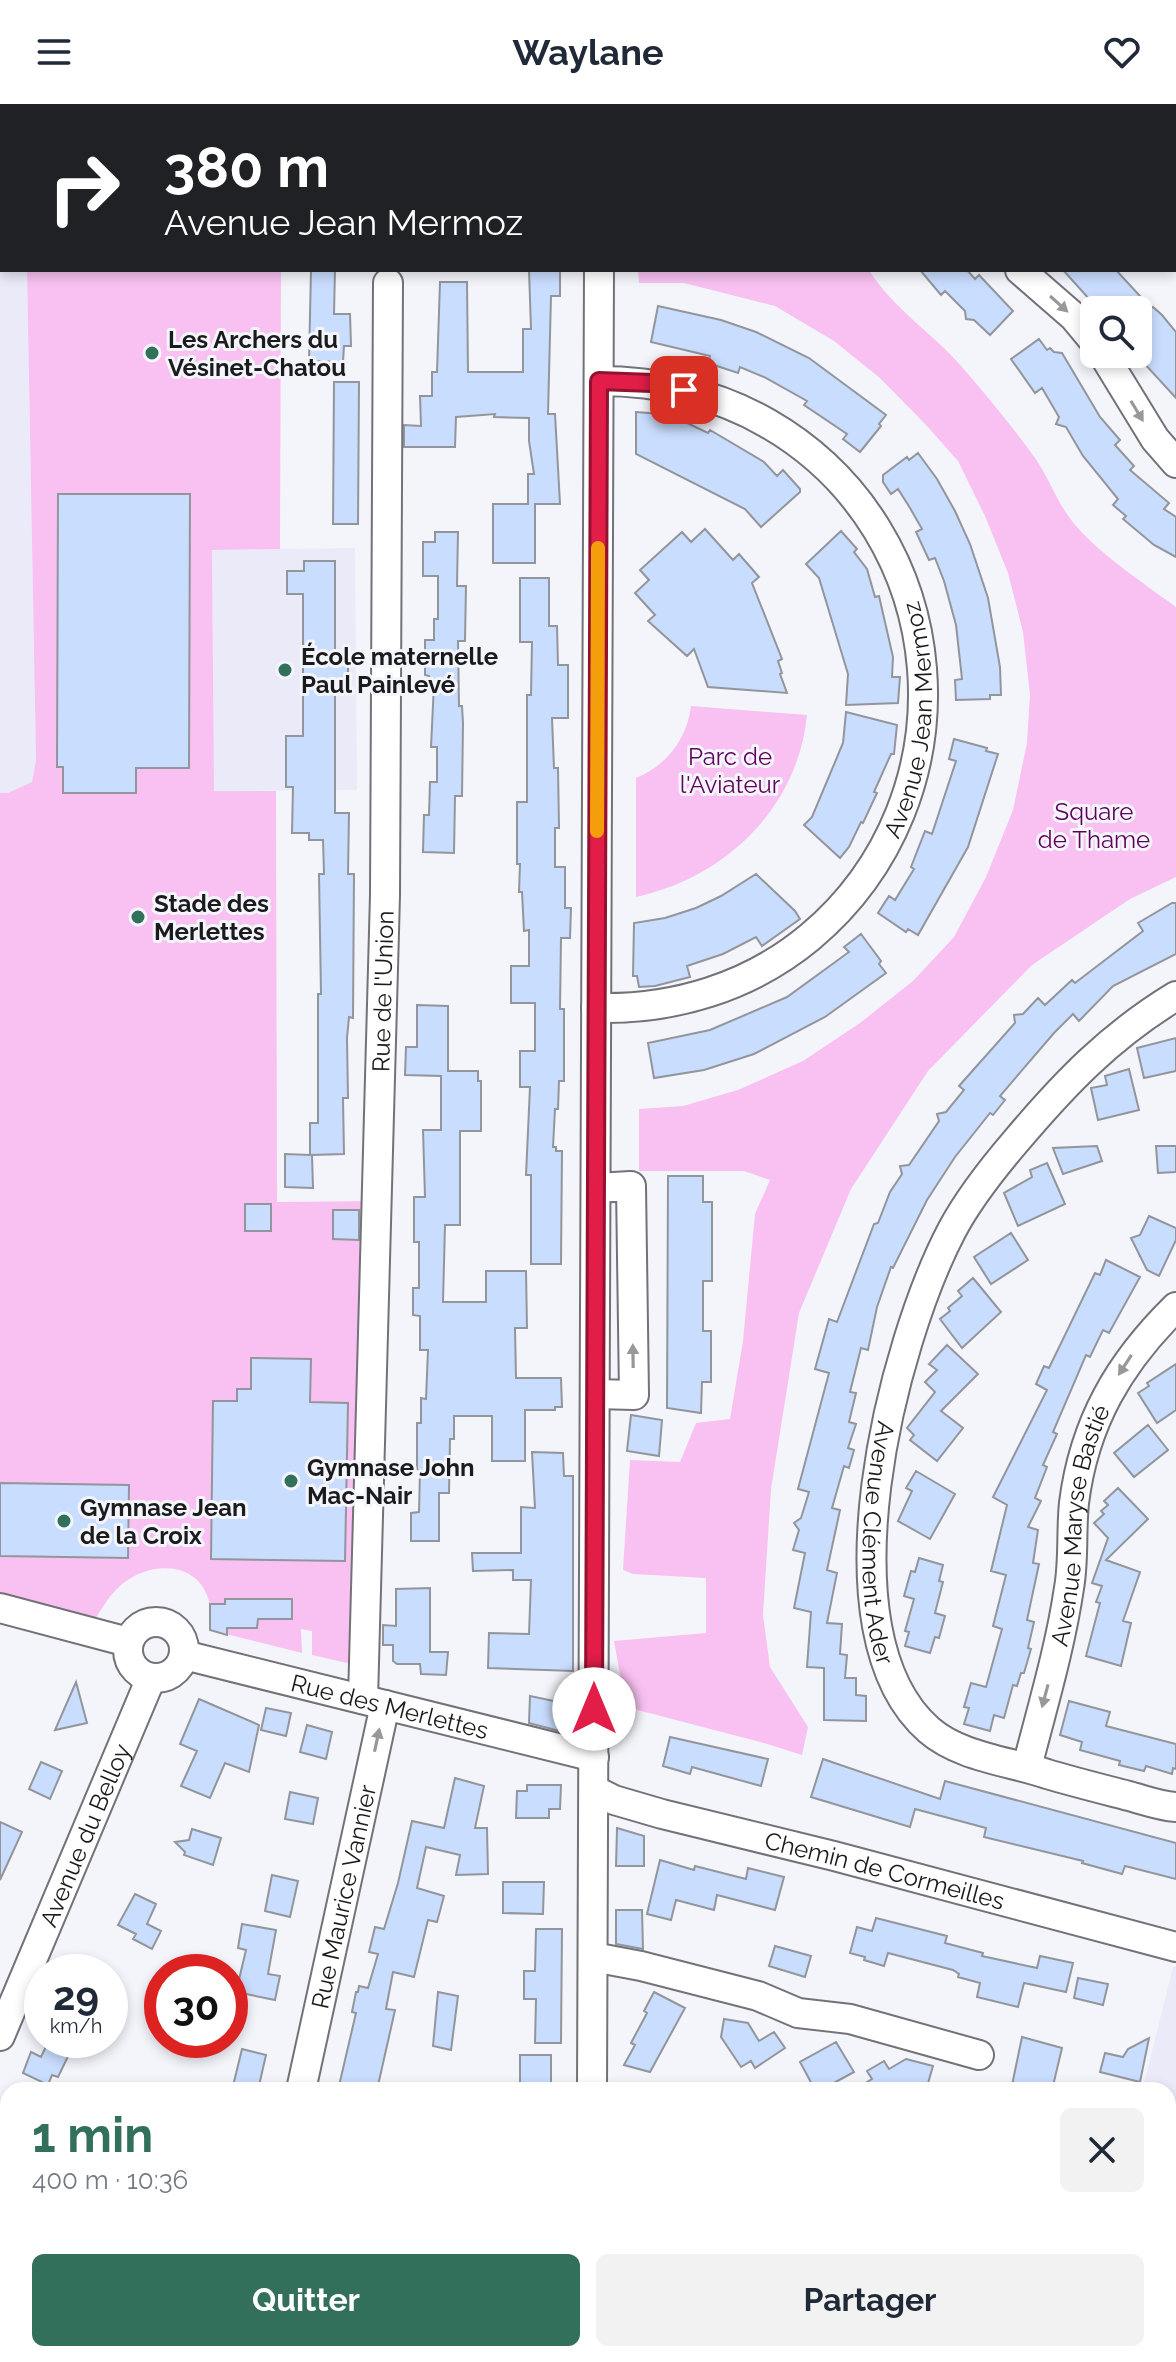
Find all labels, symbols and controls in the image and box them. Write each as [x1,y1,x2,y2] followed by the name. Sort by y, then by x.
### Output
[32,30,76,74] icon: menu
[1100,30,1144,74] icon: heart
[513,31,663,73] text: Waylane
[164,134,329,200] text: 380 m
[32,136,136,240] icon: right
[164,201,523,243] text: Avenue Jean Mermoz
[1049,294,1068,312] one-way arrow
[1080,296,1152,368] map controls
[1080,296,1152,368] button: search
[168,325,346,382] place label: Les Archers du Vésinet-Chatou
[143,344,161,362] marker: Les Archers du Vésinet-Chatou
[650,356,718,424] pin
[662,368,706,412] icon: arrive
[1130,400,1144,422] one-way arrow
[877,599,938,842] street label: Avenue Jean Mermoz
[301,642,498,699] place label: École maternelle Paul Painlevé
[276,661,294,679] marker: École maternelle Paul Painlevé
[680,742,781,799] park label: Parc de l'Aviateur
[1038,797,1150,854] park label: Square de Thame
[154,889,269,946] place label: Stade des Merlettes
[129,908,147,926] marker: Stade des Merlettes
[366,910,399,1072] street label: Rue de l'Union
[627,1343,639,1368] one-way arrow
[1118,1355,1133,1376] one-way arrow
[1044,1400,1115,1649] street label: Avenue Maryse Bastié
[857,1419,901,1668] street label: Avenue Clément Ader
[307,1453,474,1510] place label: Gymnase John Mac-Nair
[282,1472,300,1490] marker: Gymnase John Mac-Nair
[80,1493,247,1550] place label: Gymnase Jean de la Croix
[55,1512,73,1530] marker: Gymnase Jean de la Croix
[552,1667,636,1751] position arrow
[288,1668,491,1745] street label: Rue des Merlettes
[1039,1683,1051,1708] one-way arrow
[371,1728,384,1753] one-way arrow
[33,1739,136,1931] street label: Avenue du Belloy
[305,1781,382,2011] street label: Rue Maurice Vannier
[762,1825,1008,1915] street label: Chemin de Cormeilles
[144,1954,248,2058] speed limit sign: 30
[53,1972,99,2019] text: 29
[50,2014,102,2038] text: km/h
[32,2107,153,2163] text: 1 min
[1060,2108,1144,2192] button: close
[32,2165,188,2195] text: 400 m · 10:36
[32,2254,580,2346] button: Quitter
[596,2254,1144,2346] button: Partager

